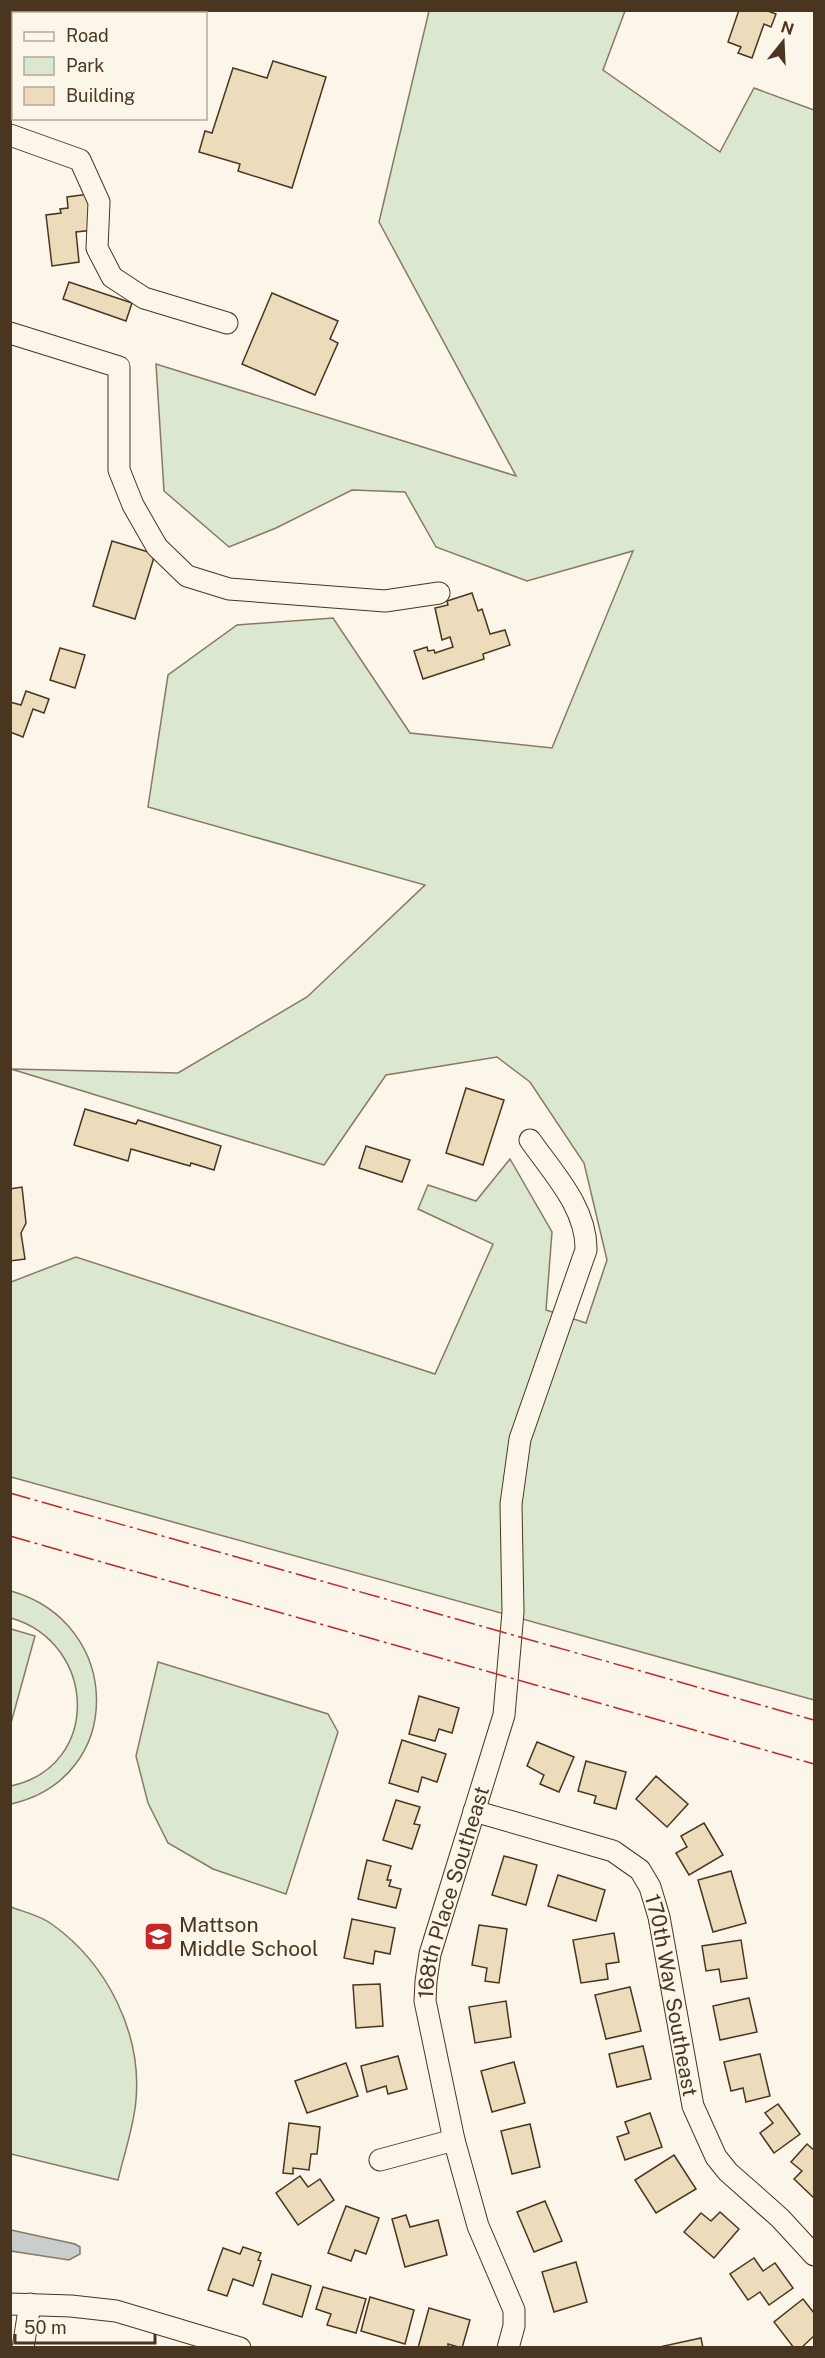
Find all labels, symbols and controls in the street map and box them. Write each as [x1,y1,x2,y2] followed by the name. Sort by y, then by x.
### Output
[12,12,207,120] legend
[753,12,813,72] north arrow
[779,17,796,39] text: N
[66,25,109,46] text: Road
[66,55,104,76] text: Park
[66,85,135,106] text: Building
[413,1783,494,1999] street label: 168th Place Southeast
[640,1891,704,2098] street label: 170th Way Southeast
[179,1912,318,1961] place label: Mattson Middle School
[142,1920,174,1952] school or university icon: Mattson Middle School
[15,2307,154,2345] scale bar
[24,2317,67,2338] text: 50 m

